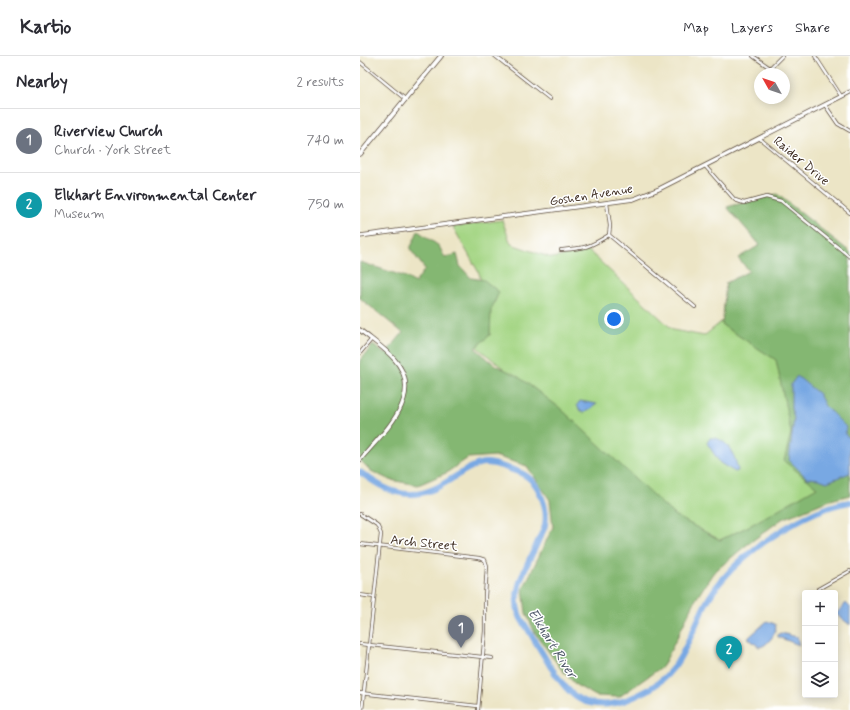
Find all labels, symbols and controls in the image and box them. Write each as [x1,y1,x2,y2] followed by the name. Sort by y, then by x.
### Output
[20,15,71,40] text: Kartio
[683,19,709,37] text: Map
[731,19,773,37] text: Layers
[795,19,830,37] text: Share
[754,68,790,104] north arrow
[16,71,68,93] text: Nearby
[297,74,344,91] text: 2 results
[54,122,163,142] text: Riverview Church
[26,132,32,149] text: 1
[307,132,344,149] text: 740 m
[769,133,833,190] street label: Raider Drive
[54,142,171,159] text: Church · York Street
[548,180,634,210] street label: Goshen Avenue
[54,186,256,206] text: Elkhart Environmental Center
[26,196,32,213] text: 2
[308,196,344,213] text: 750 m
[54,206,105,223] text: Museum
[604,309,624,329] your location
[389,532,459,556] street label: Arch Street
[802,590,838,698] map controls
[802,590,838,626] button: +
[524,605,582,684] water label: Elkhart River
[448,615,474,648] pin: 1
[802,626,838,662] button: −
[716,636,742,669] pin: 2
[802,662,838,698] button: layers

